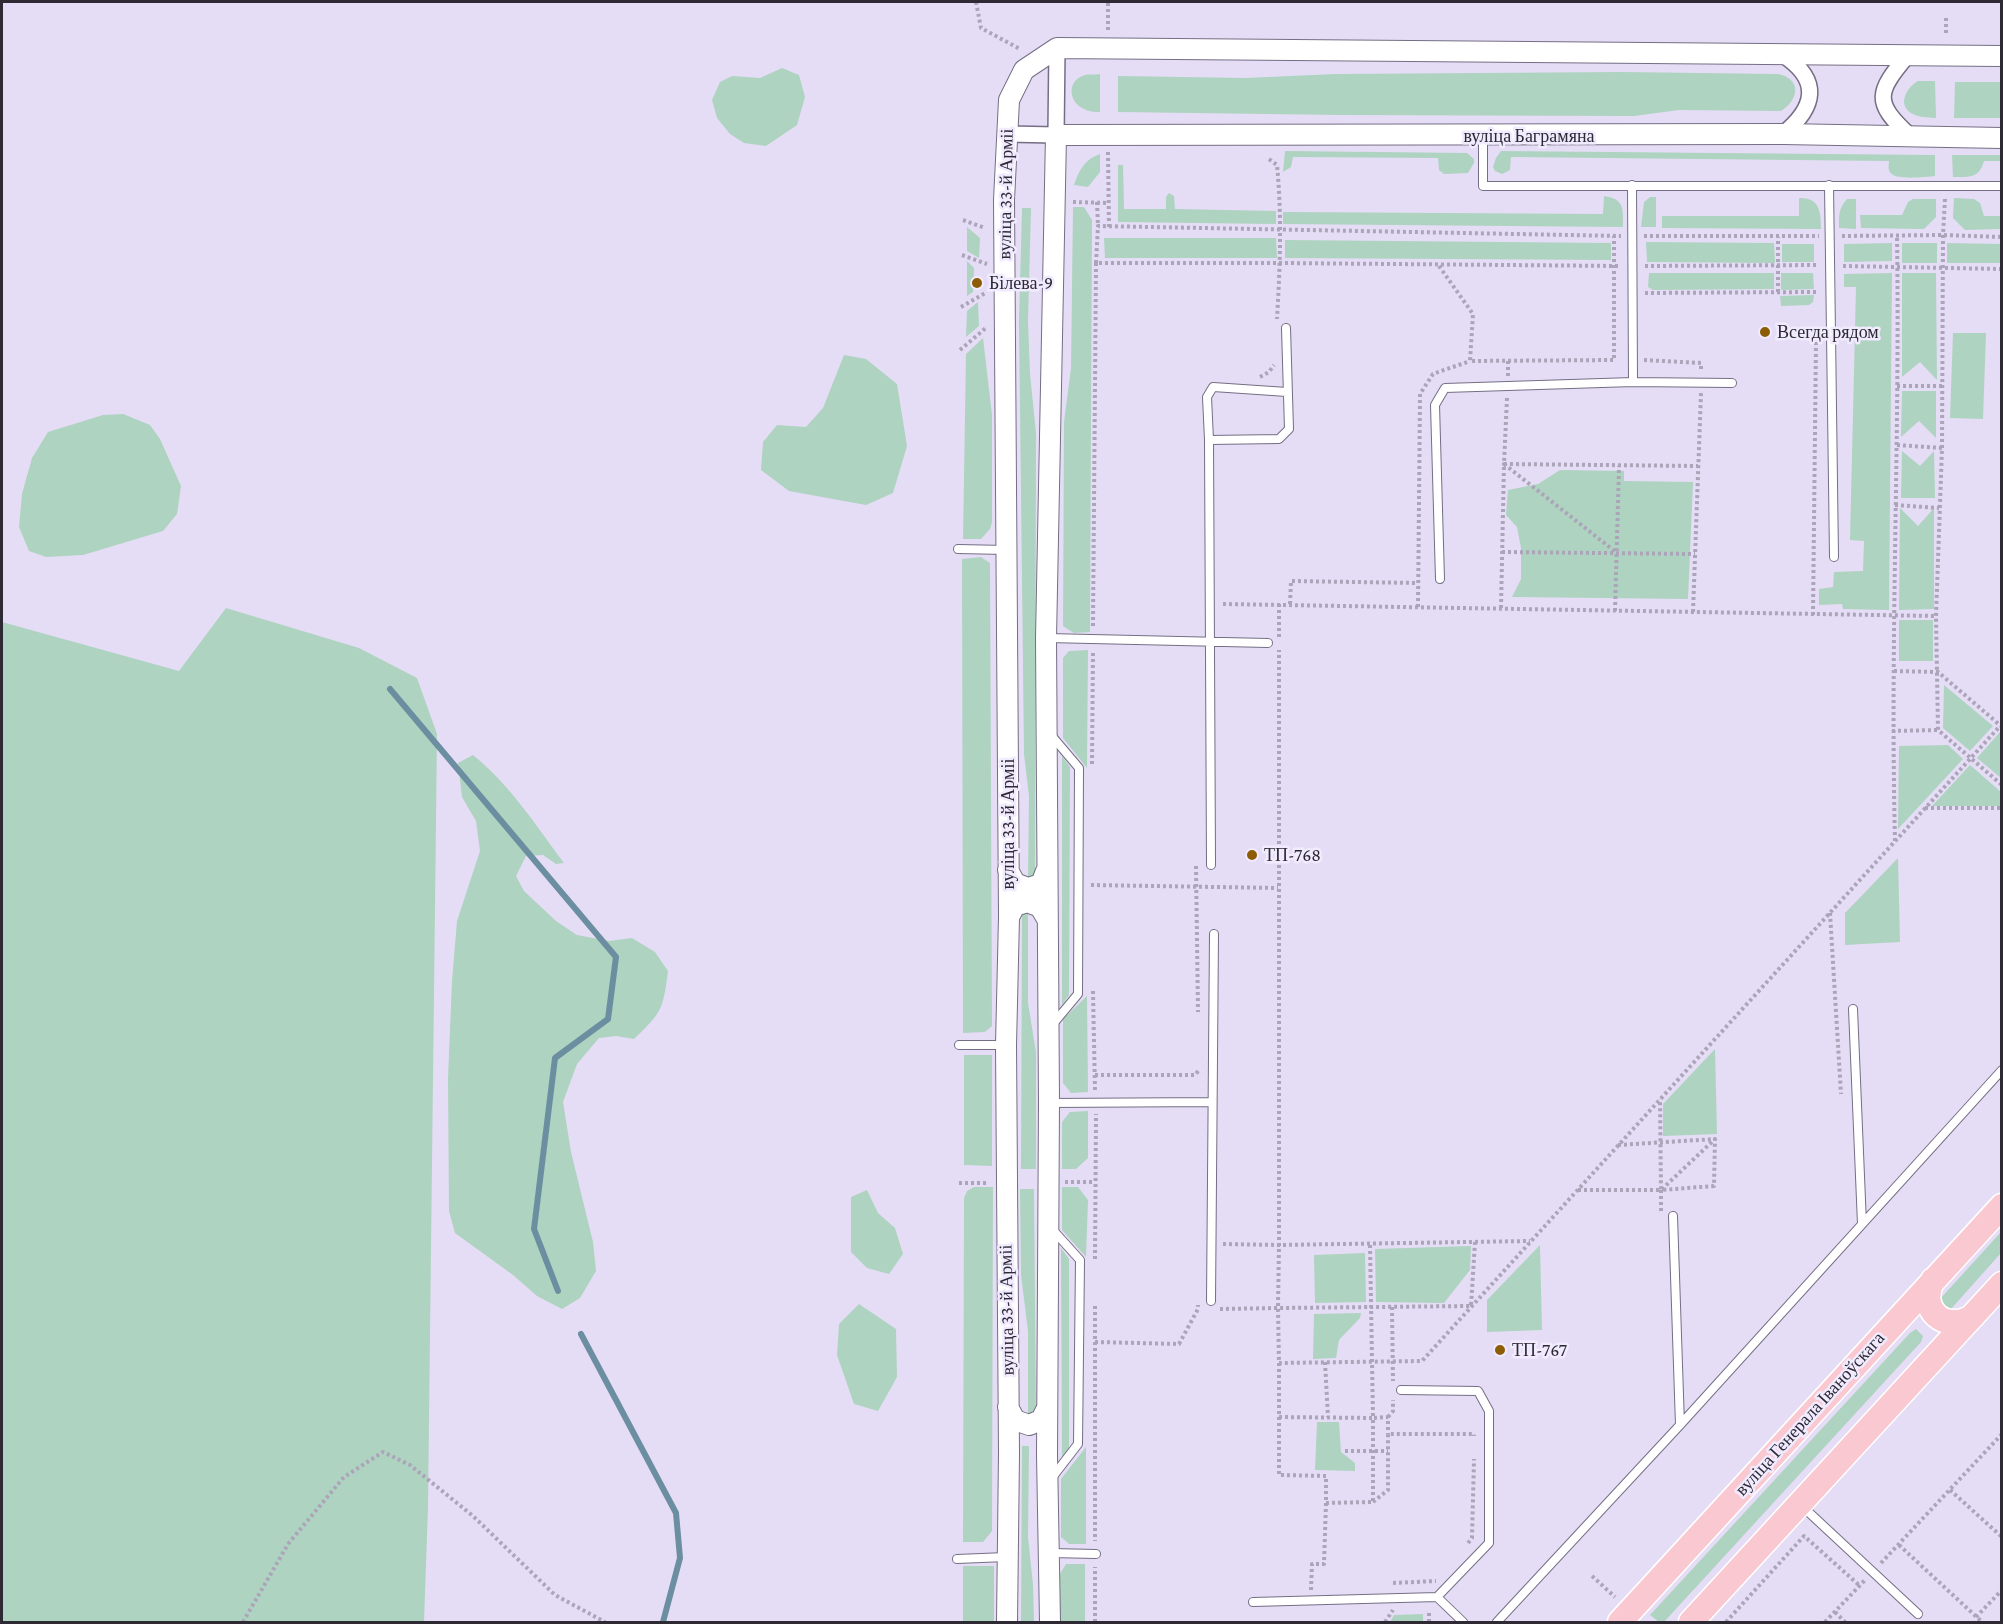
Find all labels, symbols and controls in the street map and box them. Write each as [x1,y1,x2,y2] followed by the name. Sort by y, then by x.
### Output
[1463,125,1595,147] street label: вуліца Баграмяна
[994,128,1018,260] street label: вуліца 33-й Арміі
[989,272,1053,294] place label: Білева-9
[970,276,984,290] marker: Білева-9
[1777,321,1879,343] place label: Всегда рядом
[1758,325,1772,339] marker: Всегда рядом
[997,759,1019,889] street label: вуліца 33-й Арміі
[1264,844,1321,866] place label: ТП-768
[1245,848,1259,862] marker: ТП-768
[995,1244,1019,1376] street label: вуліца 33-й Арміі
[1731,1328,1889,1500] street label: вуліца Генерала Іваноўскага
[1512,1339,1567,1361] place label: ТП-767
[1493,1343,1507,1357] marker: ТП-767

